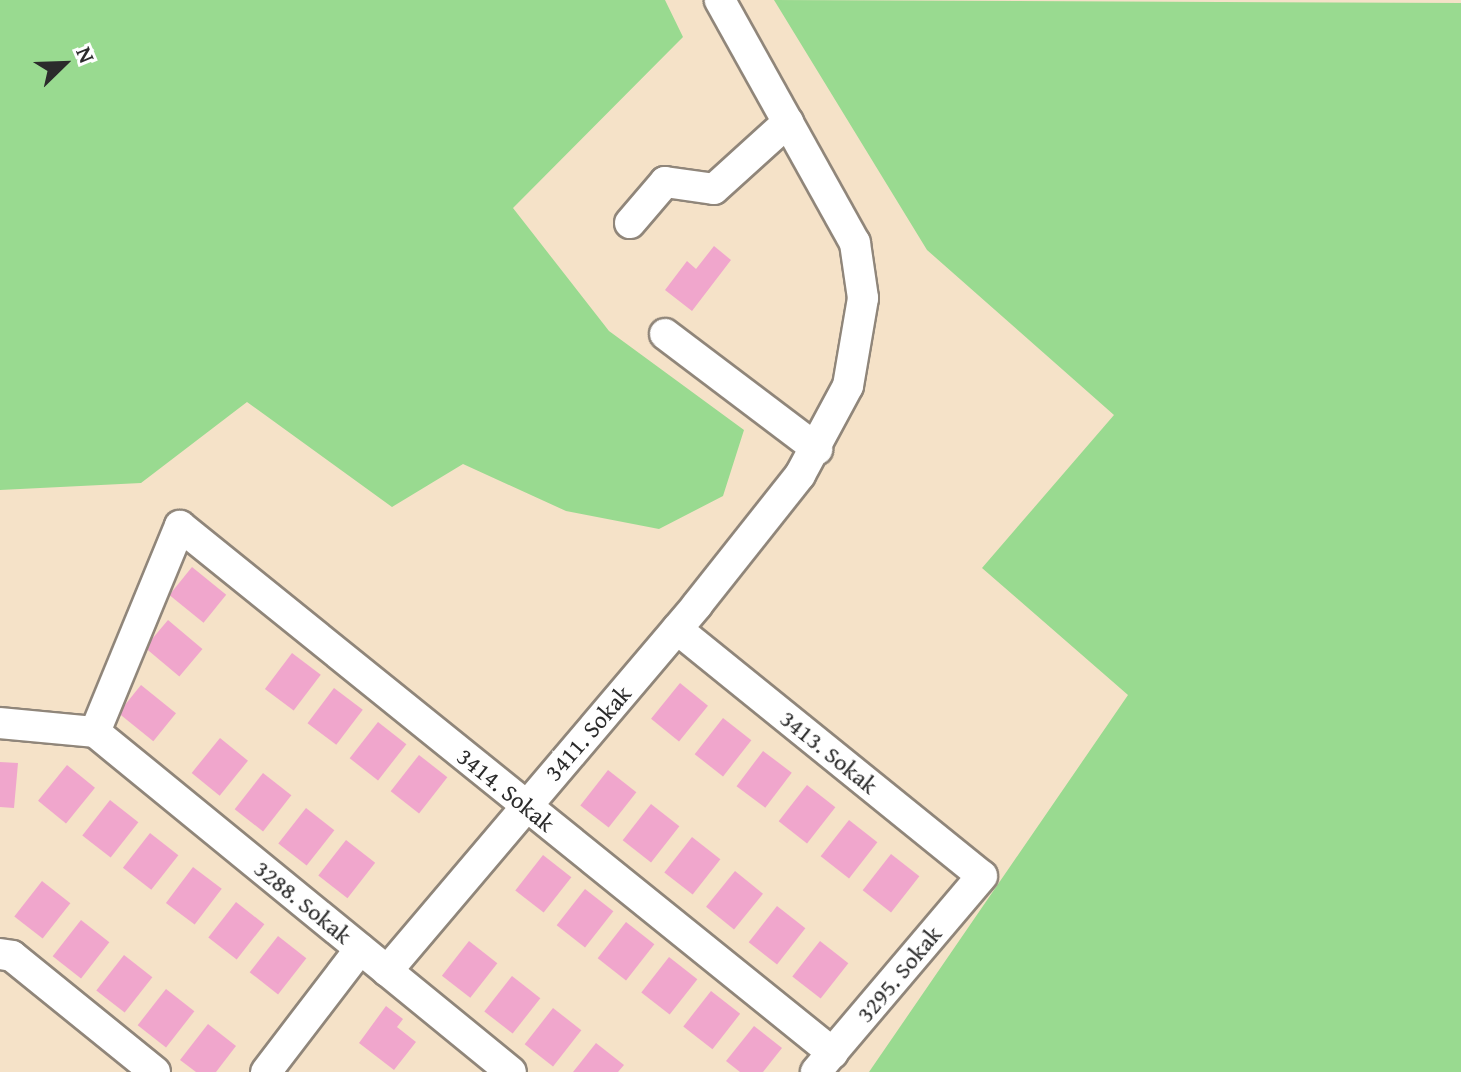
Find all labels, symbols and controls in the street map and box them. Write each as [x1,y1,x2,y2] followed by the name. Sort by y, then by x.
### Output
[24,24,104,104] north arrow
[68,42,104,68] text: N
[539,679,637,787] street label: 3411. Sokak
[774,704,884,800] street label: 3413. Sokak
[451,742,561,838] street label: 3414. Sokak
[248,854,358,950] street label: 3288. Sokak
[850,920,948,1028] street label: 3295. Sokak

